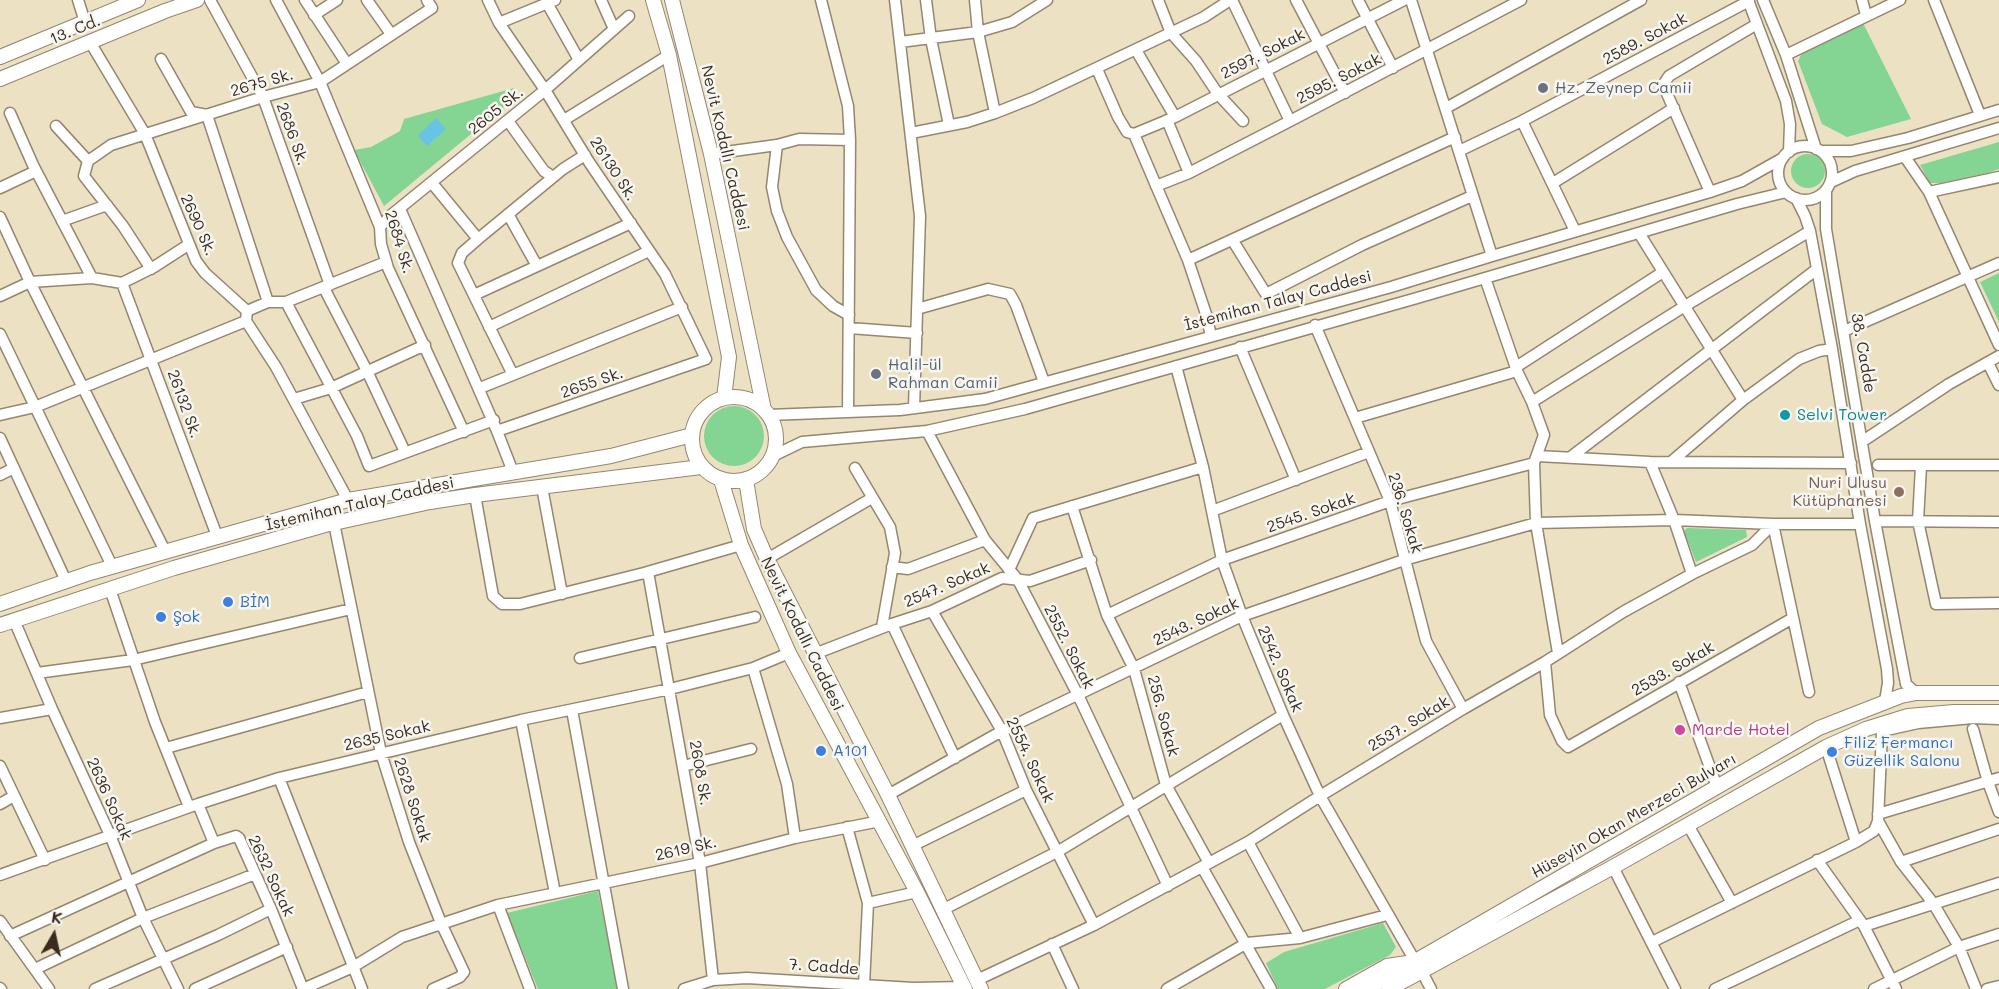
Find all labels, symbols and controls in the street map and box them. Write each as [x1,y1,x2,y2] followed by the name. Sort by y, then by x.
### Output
[1600,9,1690,69] street label: 2589. Sokak
[47,11,103,49] street label: 13. Cd.
[1218,25,1308,83] street label: 2597. Sokak
[1294,49,1384,109] street label: 2595. Sokak
[697,64,753,232] street label: Nevit Kodallı Caddesi
[229,65,295,101] street label: 2675 Sk.
[1555,78,1692,98] place label: Hz. Zeynep Camii
[1536,81,1550,95] marker: Hz. Zeynep Camii
[465,83,527,139] street label: 2605 Sk.
[272,100,312,168] street label: 2686 Sk.
[585,133,641,205] street label: 26130 Sk.
[176,191,220,259] street label: 2690 Sk.
[380,208,418,276] street label: 2684 Sk.
[1182,267,1374,335] street label: İstemihan Talay Caddesi
[1847,312,1879,394] street label: 38. Cadde
[888,355,998,393] place label: Halil-ül Rahman Camii
[558,363,626,403] street label: 2655 Sk.
[163,367,205,441] street label: 26132 Sk.
[869,367,883,381] marker: Halil-ül Rahman Camii
[1797,405,1887,425] place label: Selvi Tower
[1778,408,1792,422] marker: Selvi Tower
[1384,470,1426,556] street label: 236. Sokak
[264,473,456,535] street label: İstemihan Talay Caddesi
[1792,473,1887,511] place label: Nuri Ulusu Kütüphanesi
[1892,485,1906,499] marker: Nuri Ulusu Kütüphanesi
[1264,489,1358,537] street label: 2545. Sokak
[756,554,848,714] street label: Nevit Kodallı Caddesi
[901,558,993,612] street label: 2547. Sokak
[240,592,270,612] place label: BİM
[1150,594,1242,650] street label: 2543. Sokak
[221,595,235,609] marker: BİM
[1040,602,1098,692] street label: 2552. Sokak
[173,607,200,627] place label: Şok
[154,610,168,624] marker: Şok
[1253,623,1307,715] street label: 2542. Sokak
[1628,638,1718,700] street label: 2533. Sokak
[1143,673,1183,759] street label: 256. Sokak
[1365,692,1453,756] street label: 2537. Sokak
[1002,714,1058,806] street label: 2554. Sokak
[342,717,432,755] street label: 2635 Sokak
[1692,720,1790,740] place label: Marde Hotel
[1673,723,1687,737] marker: Marde Hotel
[1844,733,1960,771] place label: Filiz Fermancı Güzellik Salonu
[685,739,715,807] street label: 2608 Sk.
[833,741,868,761] place label: A101
[814,744,828,758] marker: A101
[1825,745,1839,759] marker: Filiz Fermancı Güzellik Salonu
[1528,749,1740,883] street label: Hüseyin Okan Merzeci Bulvarı
[82,755,136,843] street label: 2636 Sokak
[389,755,435,845] street label: 2628 Sokak
[244,832,298,920] street label: 2632 Sokak
[653,833,719,865] street label: 2619 Sk.
[24,905,84,965] north arrow
[50,906,64,928] text: K
[788,955,860,979] street label: 7. Cadde

